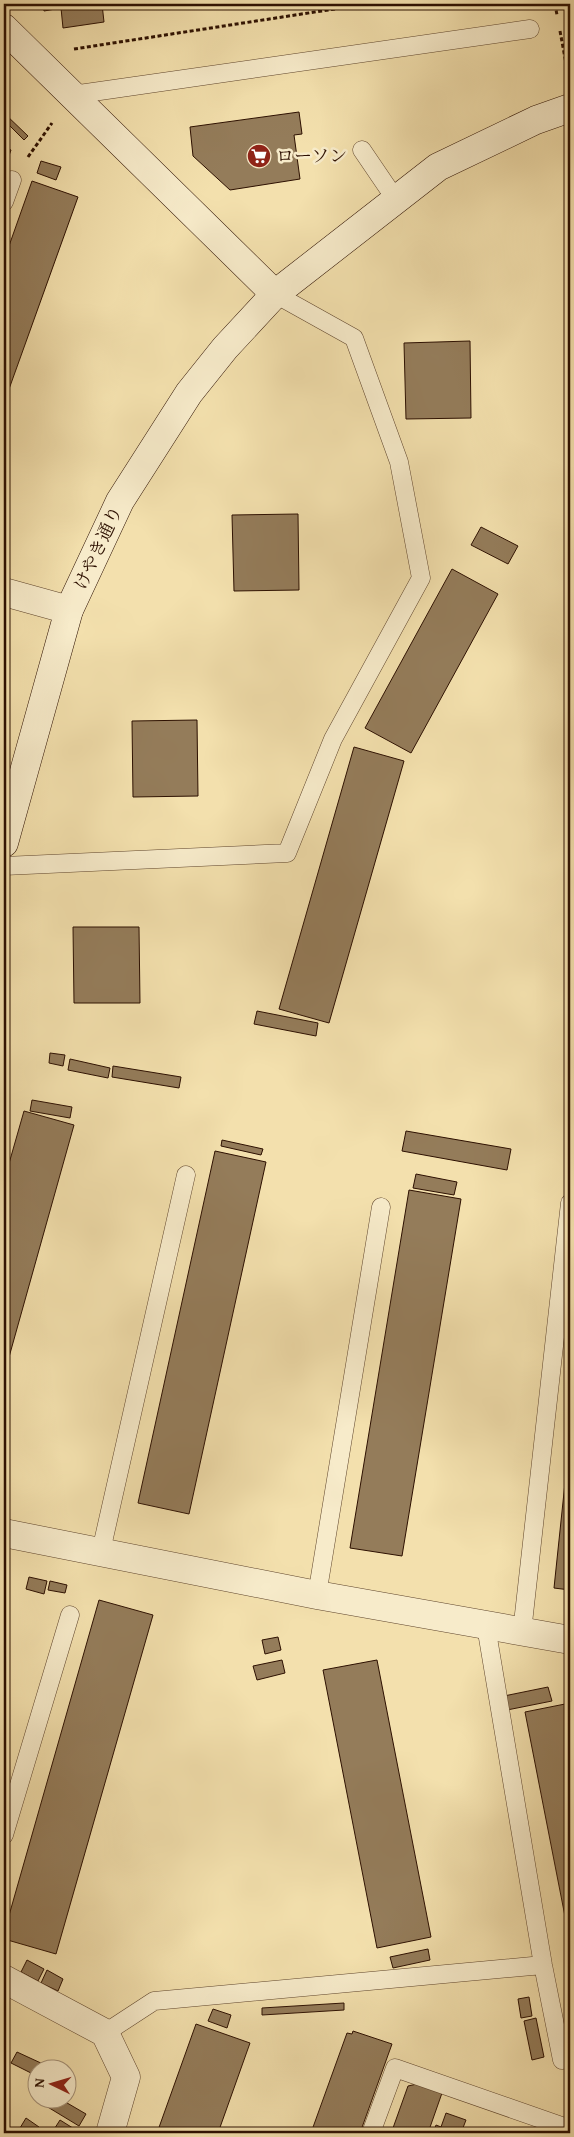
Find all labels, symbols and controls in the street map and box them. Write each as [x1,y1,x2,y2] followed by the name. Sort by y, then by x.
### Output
[276,142,347,169] place label: ローソン
[246,143,272,169] supermarket icon: ローソン
[66,501,129,594] street label: けやき通り
[28,2060,78,2110] north arrow
[29,2077,49,2088] text: N

